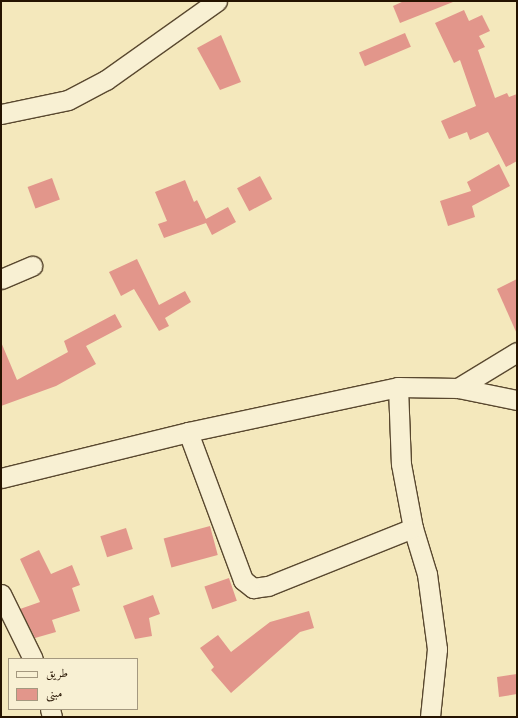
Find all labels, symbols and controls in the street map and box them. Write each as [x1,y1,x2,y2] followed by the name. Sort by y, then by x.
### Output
[8,658,138,710] legend
[46,665,68,683] text: طريق
[46,685,62,703] text: مبنى

